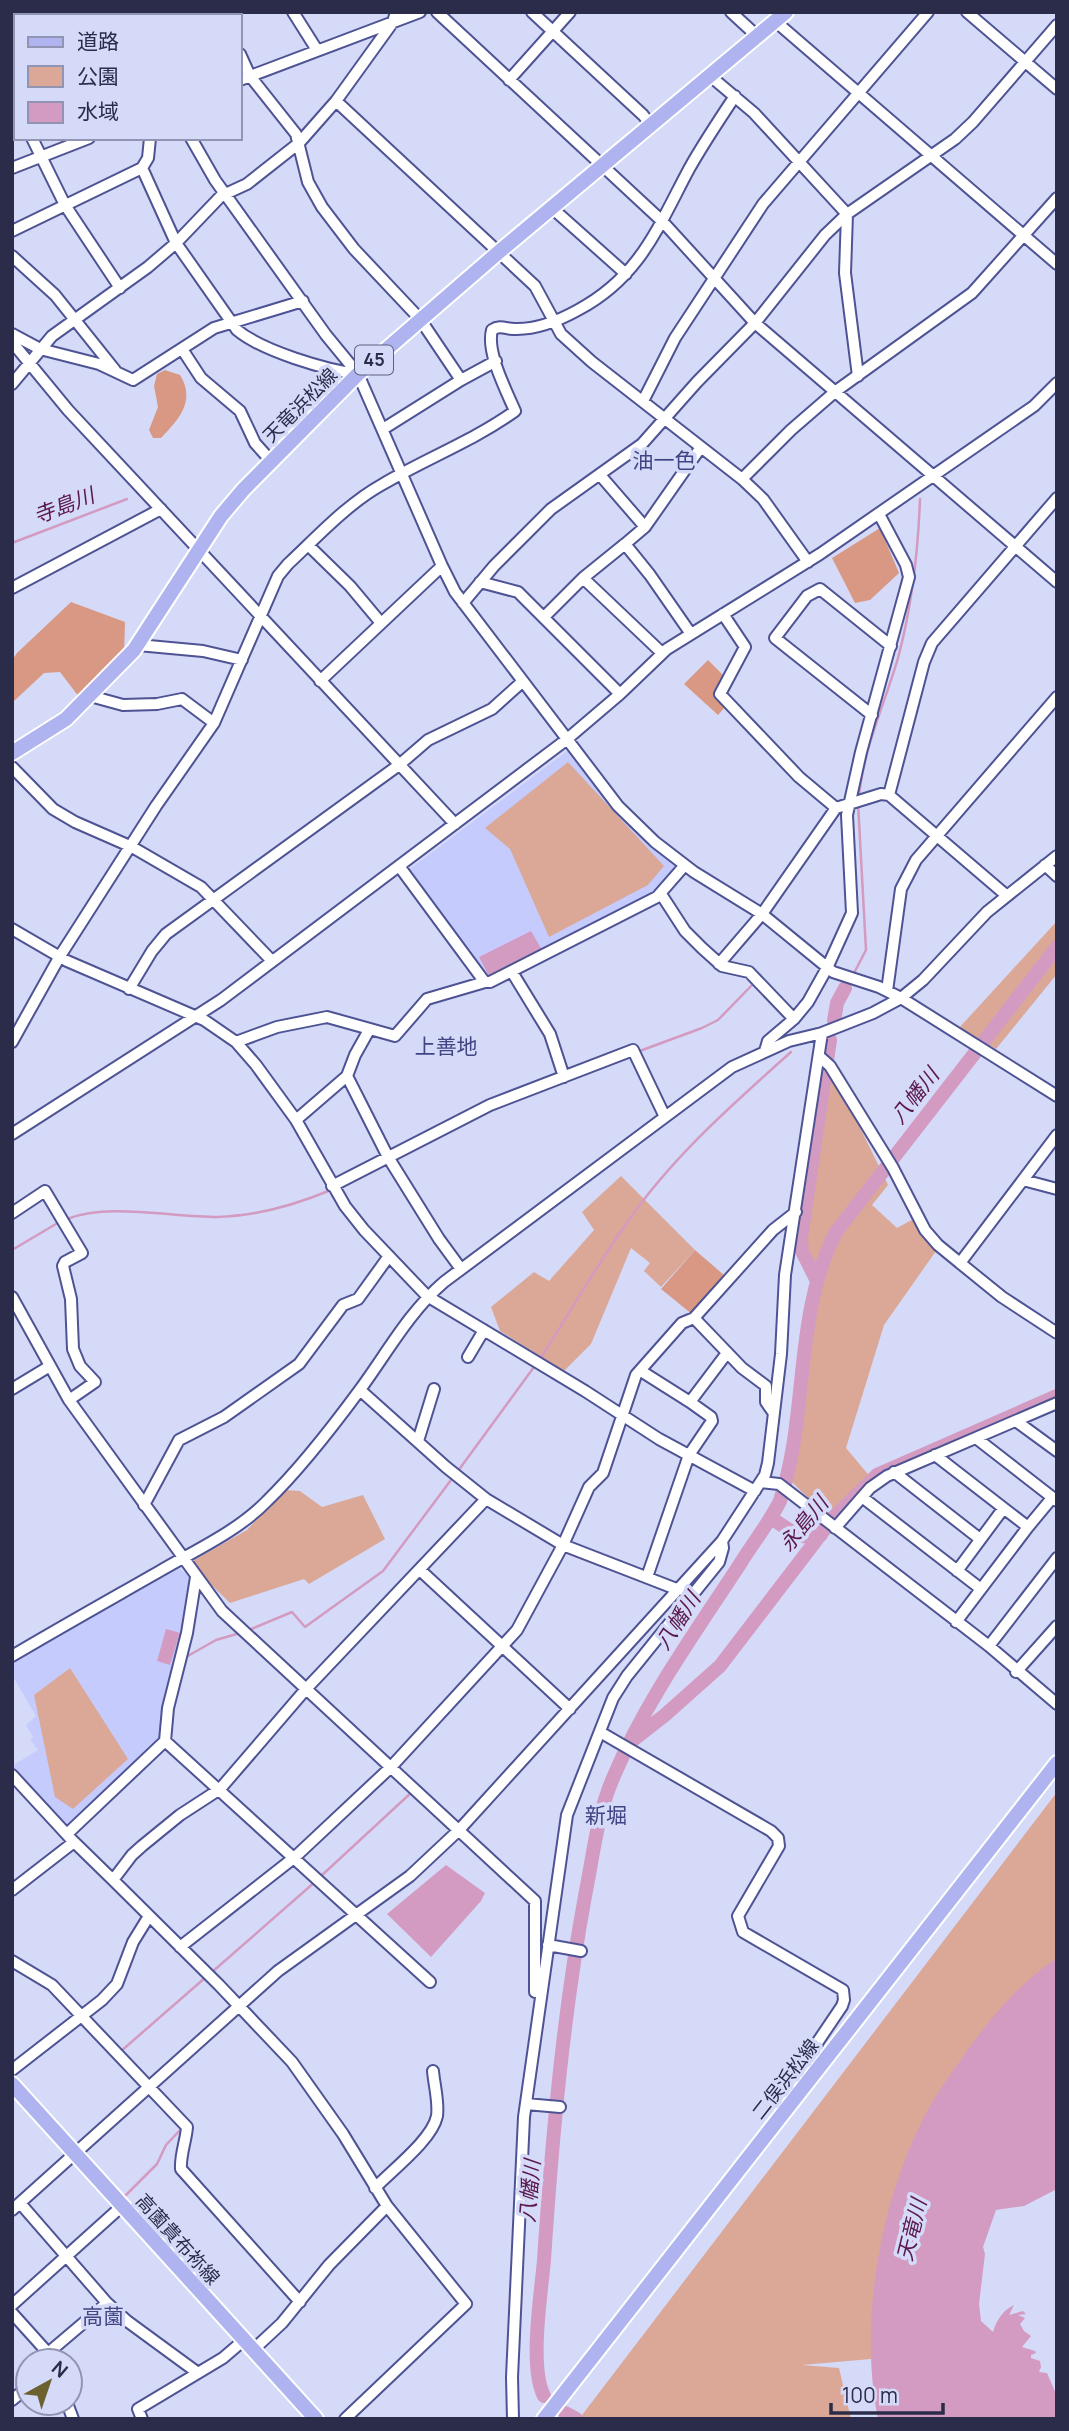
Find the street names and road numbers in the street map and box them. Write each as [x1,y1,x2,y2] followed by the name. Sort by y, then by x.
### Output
[355,346,393,374] road number: 45
[257,362,343,448] street label: 天竜浜松線
[746,2034,824,2124] street label: 二俣浜松線
[130,2188,226,2290] street label: 高薗貴布祢線

